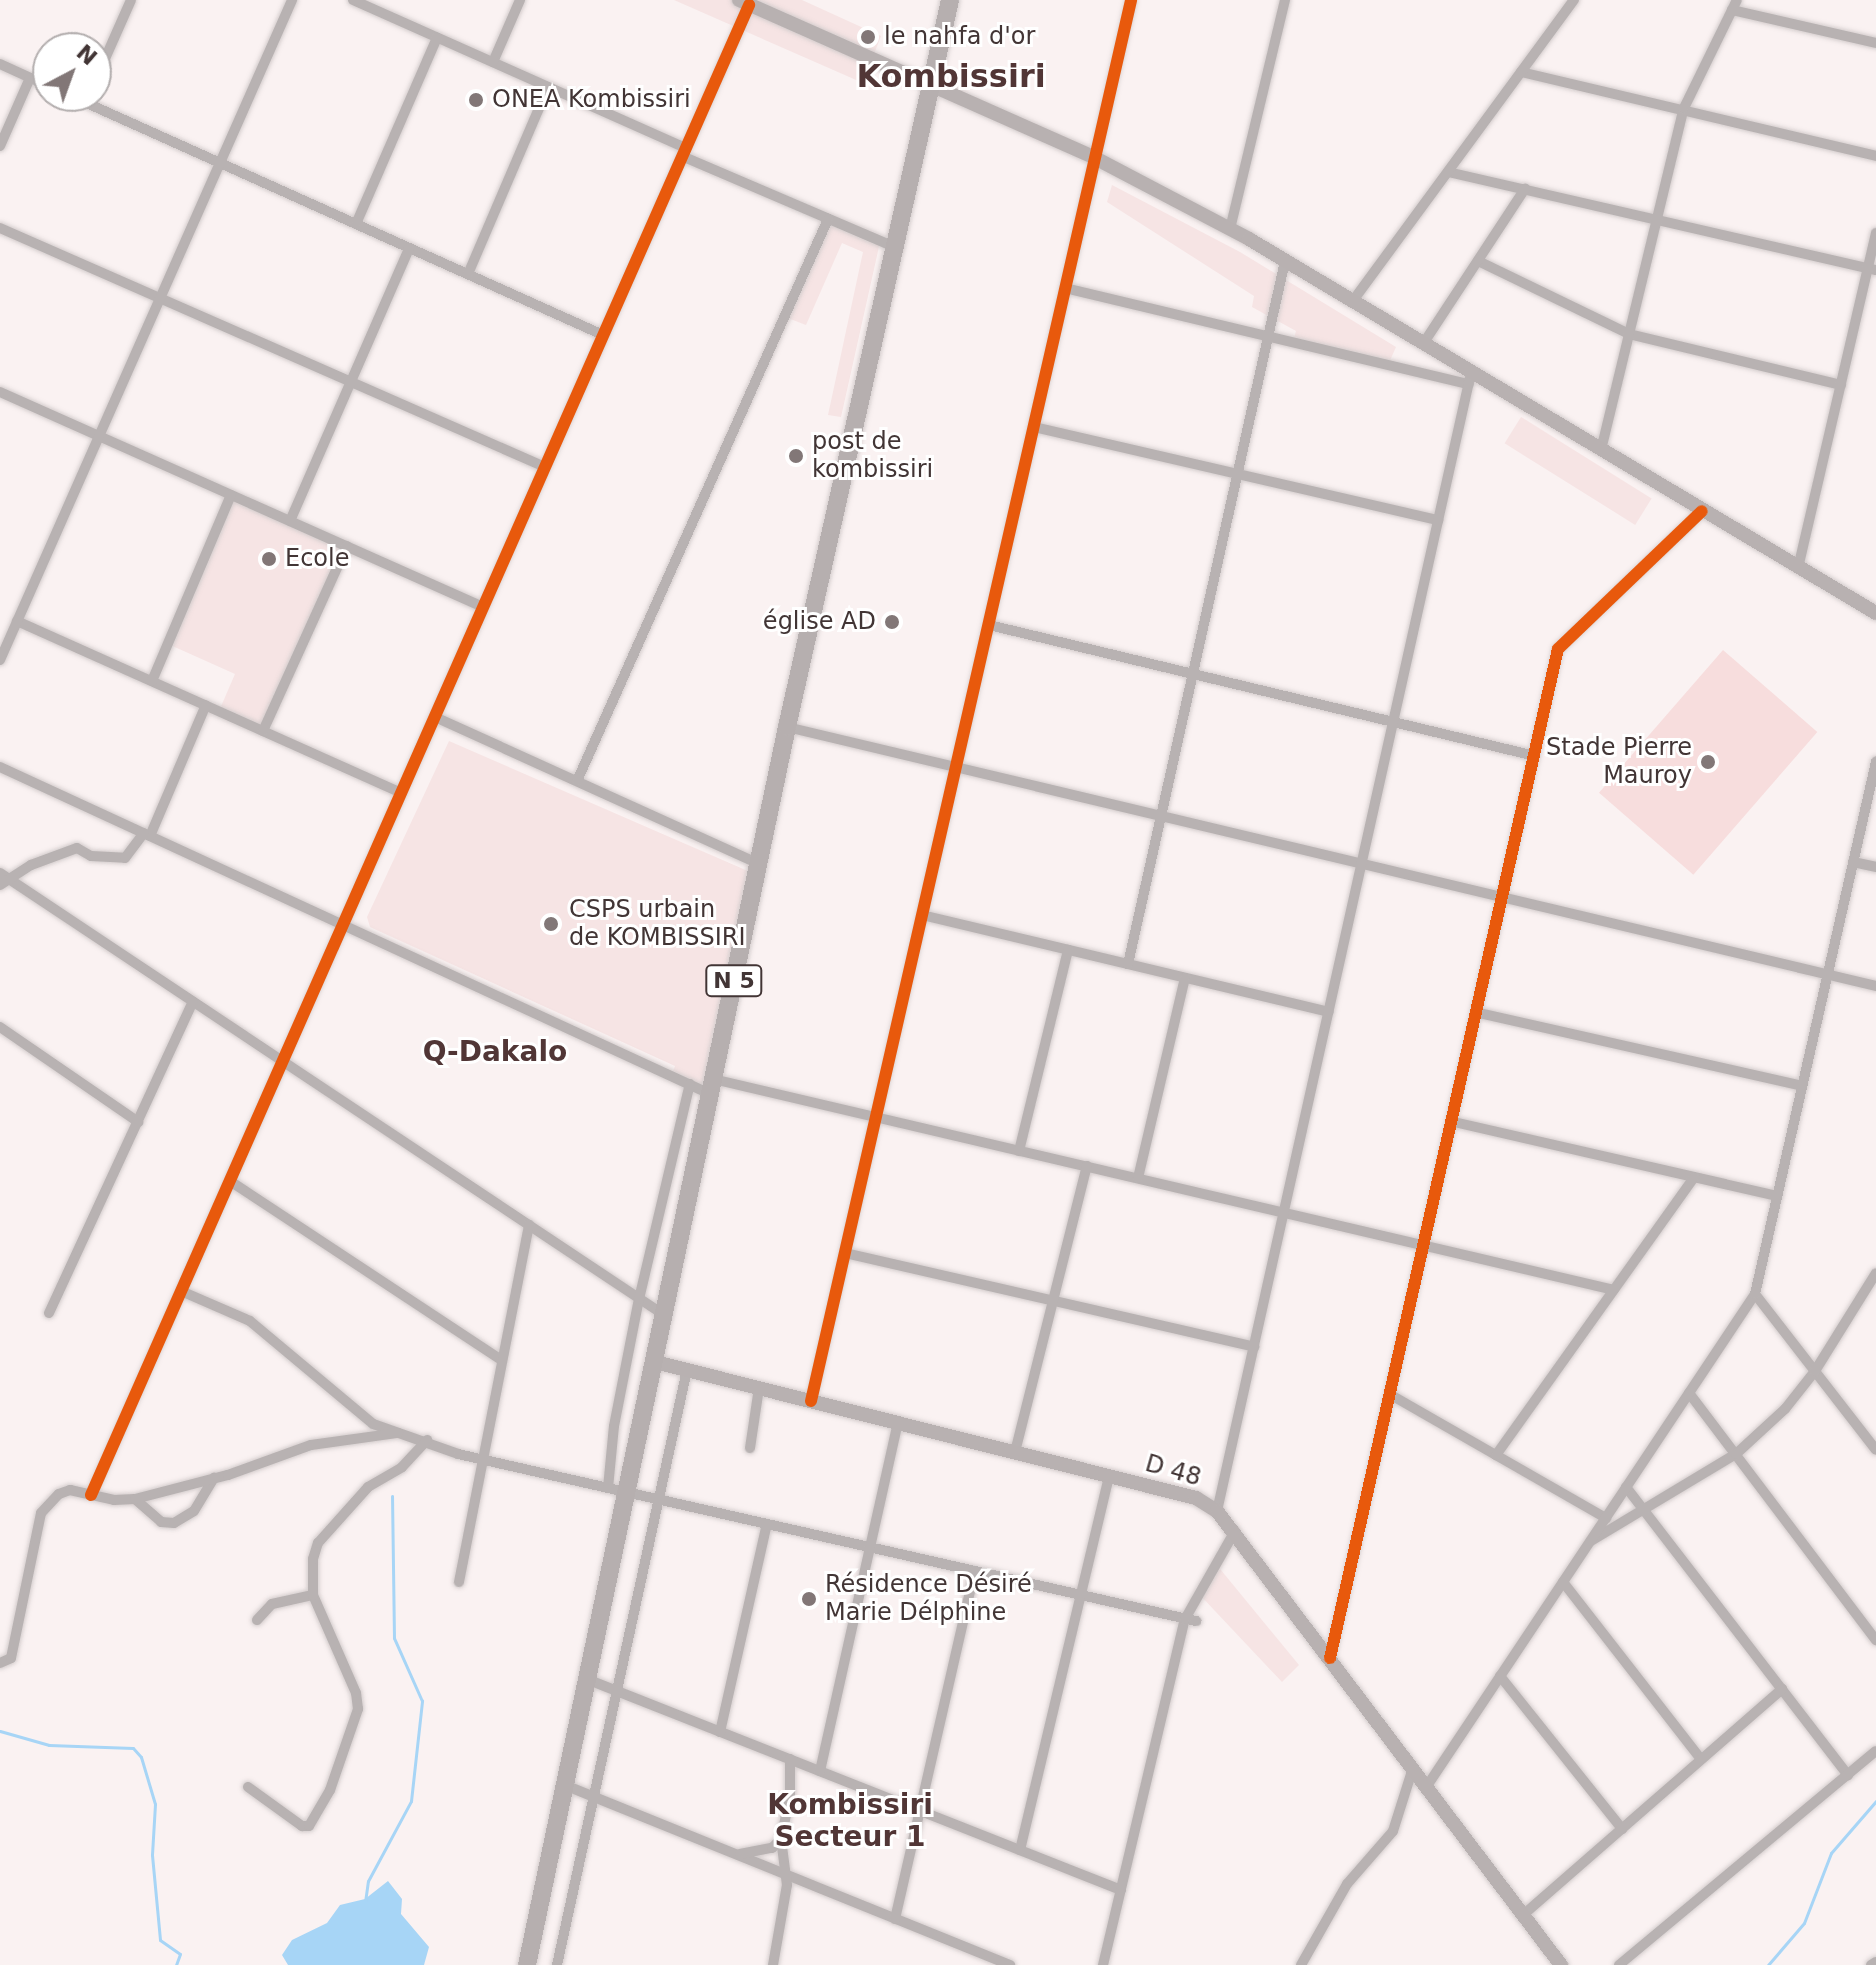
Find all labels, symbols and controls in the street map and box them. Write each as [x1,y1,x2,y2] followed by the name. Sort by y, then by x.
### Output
[884,23,1035,51] place label: le nahfa d'or
[859,28,877,46] marker: le nahfa d'or
[32,32,112,112] north arrow
[72,40,102,70] text: N
[856,57,1046,95] district label: Kombissiri
[492,86,691,114] place label: ONEA Kombissiri
[467,91,485,109] marker: ONEA Kombissiri
[812,428,933,484] place label: post de kombissiri
[787,447,805,465] marker: post de kombissiri
[285,545,349,573] place label: Ecole
[260,550,278,568] marker: Ecole
[763,608,876,636] place label: église AD
[883,613,901,631] marker: église AD
[1546,734,1692,790] place label: Stade Pierre Mauroy
[1699,753,1717,771] marker: Stade Pierre Mauroy
[569,896,745,952] place label: CSPS urbain de KOMBISSIRI
[540,913,562,935] marker: CSPS urbain de KOMBISSIRI
[704,963,764,999] road number: N 5
[423,1035,567,1069] district label: Q-Dakalo
[1142,1449,1204,1493] street label: D 48
[825,1571,1032,1627] place label: Résidence Désiré Marie Délphine
[800,1590,818,1608] marker: Résidence Désiré Marie Délphine
[767,1788,933,1854] district label: Kombissiri Secteur 1

